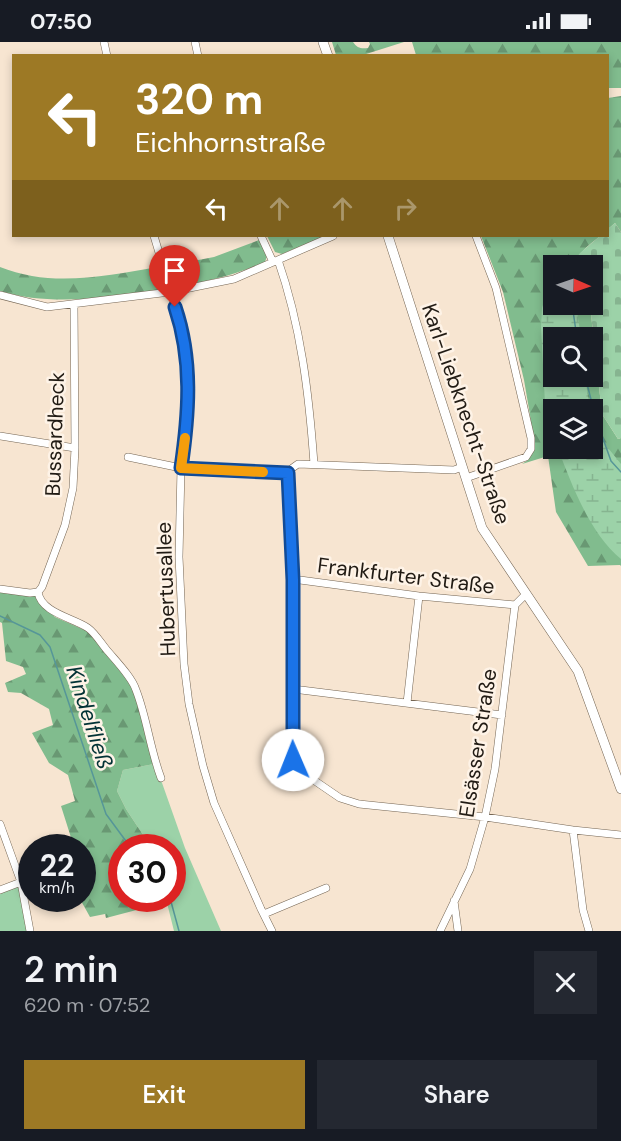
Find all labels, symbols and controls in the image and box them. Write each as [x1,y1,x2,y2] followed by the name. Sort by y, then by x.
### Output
[30,7,92,36] text: 07:50
[135,72,263,127] text: 320 m
[36,78,114,156] icon: left
[135,125,326,160] text: Eichhornstraße
[200,192,233,225] icon: left
[263,192,296,225] icon: ahead
[326,192,359,225] icon: ahead
[389,192,422,225] icon: right
[149,245,200,307] pin
[158,254,191,287] icon: arrive
[543,255,603,315] north arrow
[543,255,603,459] map controls
[415,300,517,528] street label: Karl-Liebknecht-Straße
[543,327,603,387] button: search
[39,371,71,497] street label: Bussardheck
[543,399,603,459] button: layers
[150,521,182,657] street label: Hubertusallee
[316,551,496,601] street label: Frankfurter Straße
[59,662,120,772] water label: Kindelfließ
[452,667,504,819] street label: Elsässer Straße
[261,728,325,792] position arrow
[108,834,186,912] speed limit sign: 30
[40,846,74,885] text: 22
[39,878,75,898] text: km/h
[24,946,118,993] text: 2 min
[534,951,597,1014] button: close
[24,992,150,1018] text: 620 m · 07:52
[24,1060,305,1129] button: Exit
[317,1060,597,1129] button: Share

